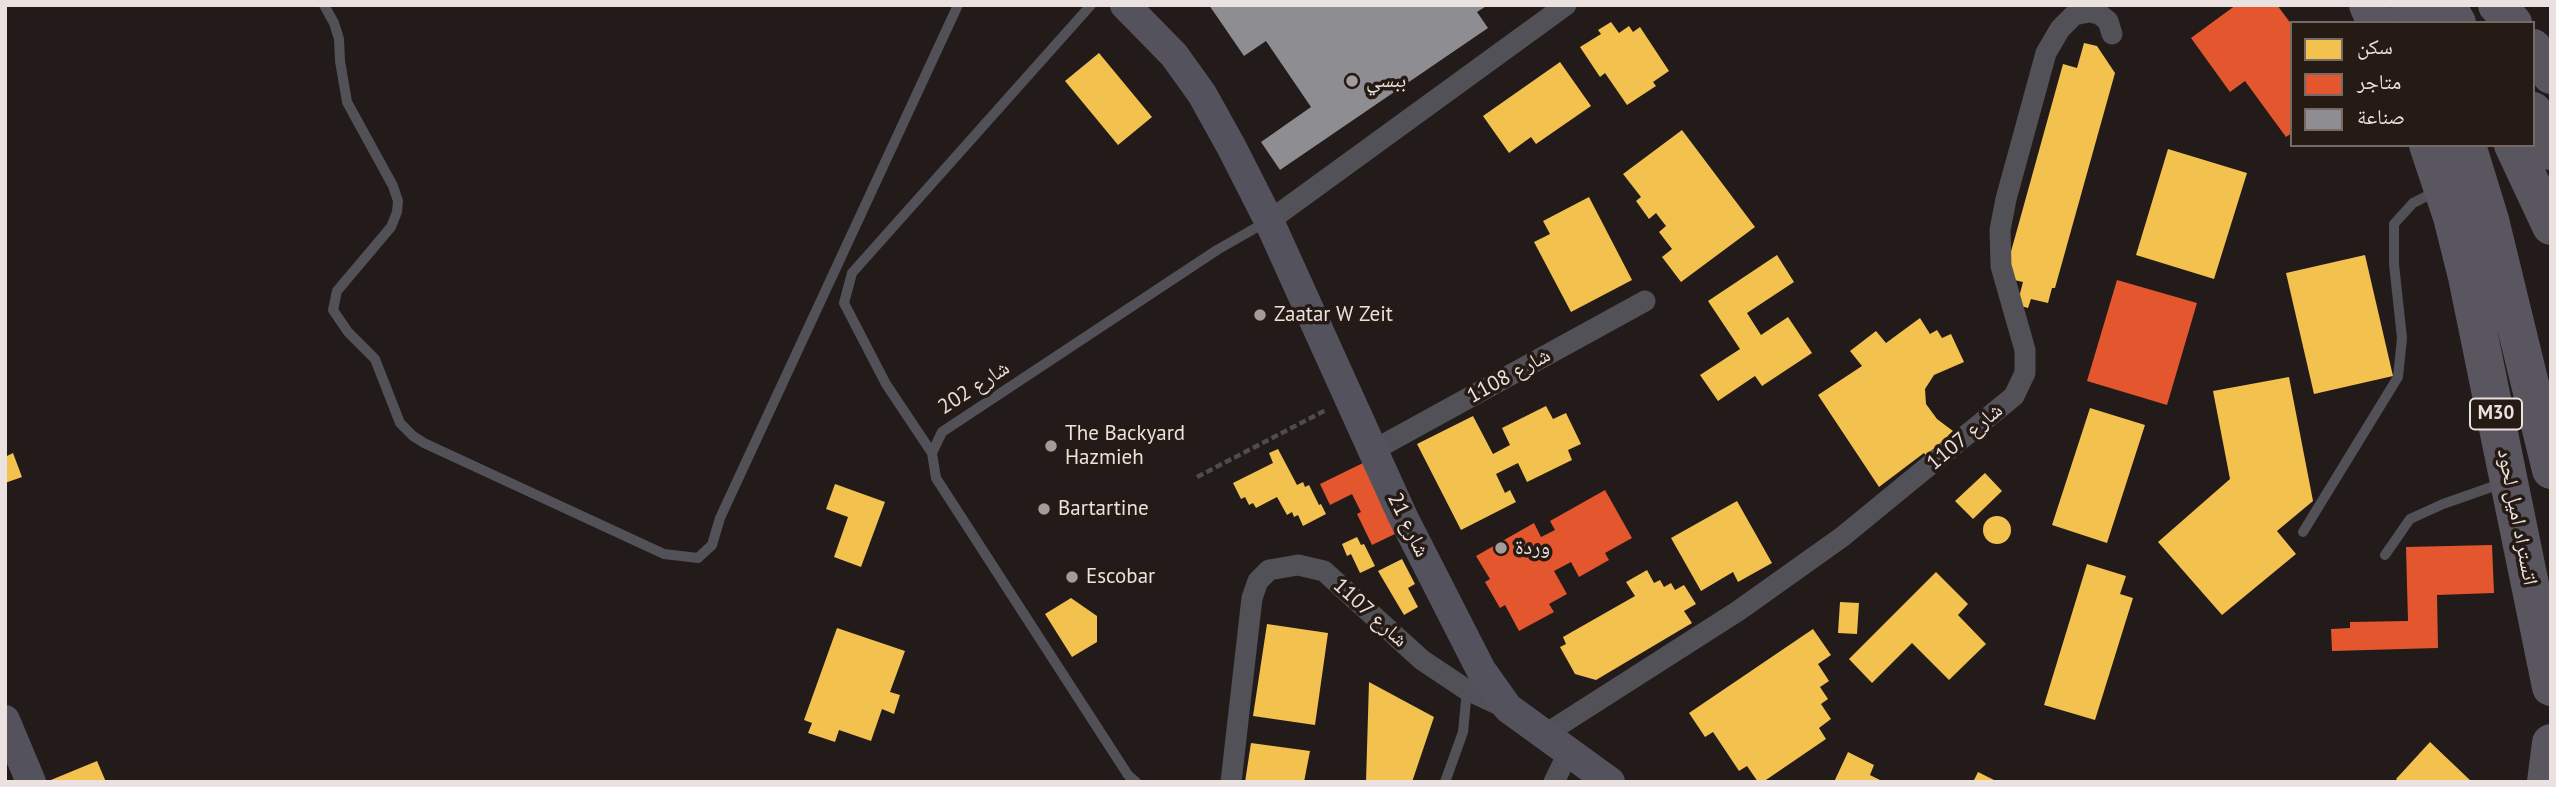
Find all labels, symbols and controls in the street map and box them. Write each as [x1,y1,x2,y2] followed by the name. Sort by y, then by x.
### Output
[2290,21,2535,147] legend
[2357,33,2393,60] text: سكن
[1366,68,1406,94] place label: ببسي
[2357,68,2401,95] text: متاجر
[1344,73,1360,89] marker: ببسي
[2357,103,2405,130] text: صناعة
[1274,302,1393,328] place label: Zaatar W Zeit
[1252,307,1268,323] marker: Zaatar W Zeit
[1463,343,1555,409] street label: شارع 1108
[934,356,1014,420] street label: شارع 202
[1922,398,2008,476] street label: شارع 1107
[2470,398,2522,430] road number: M30
[1065,421,1185,471] place label: The Backyard Hazmieh
[1043,438,1059,454] marker: The Backyard Hazmieh
[2491,447,2543,587] street label: اتستراد اميل لحود
[1382,489,1434,561] street label: شارع 21
[1058,496,1149,522] place label: Bartartine
[1036,501,1052,517] marker: Bartartine
[1515,535,1550,561] place label: وردة
[1493,540,1509,556] marker: وردة
[1086,564,1155,590] place label: Escobar
[1064,569,1080,585] marker: Escobar
[1328,573,1412,653] street label: شارع 1107

